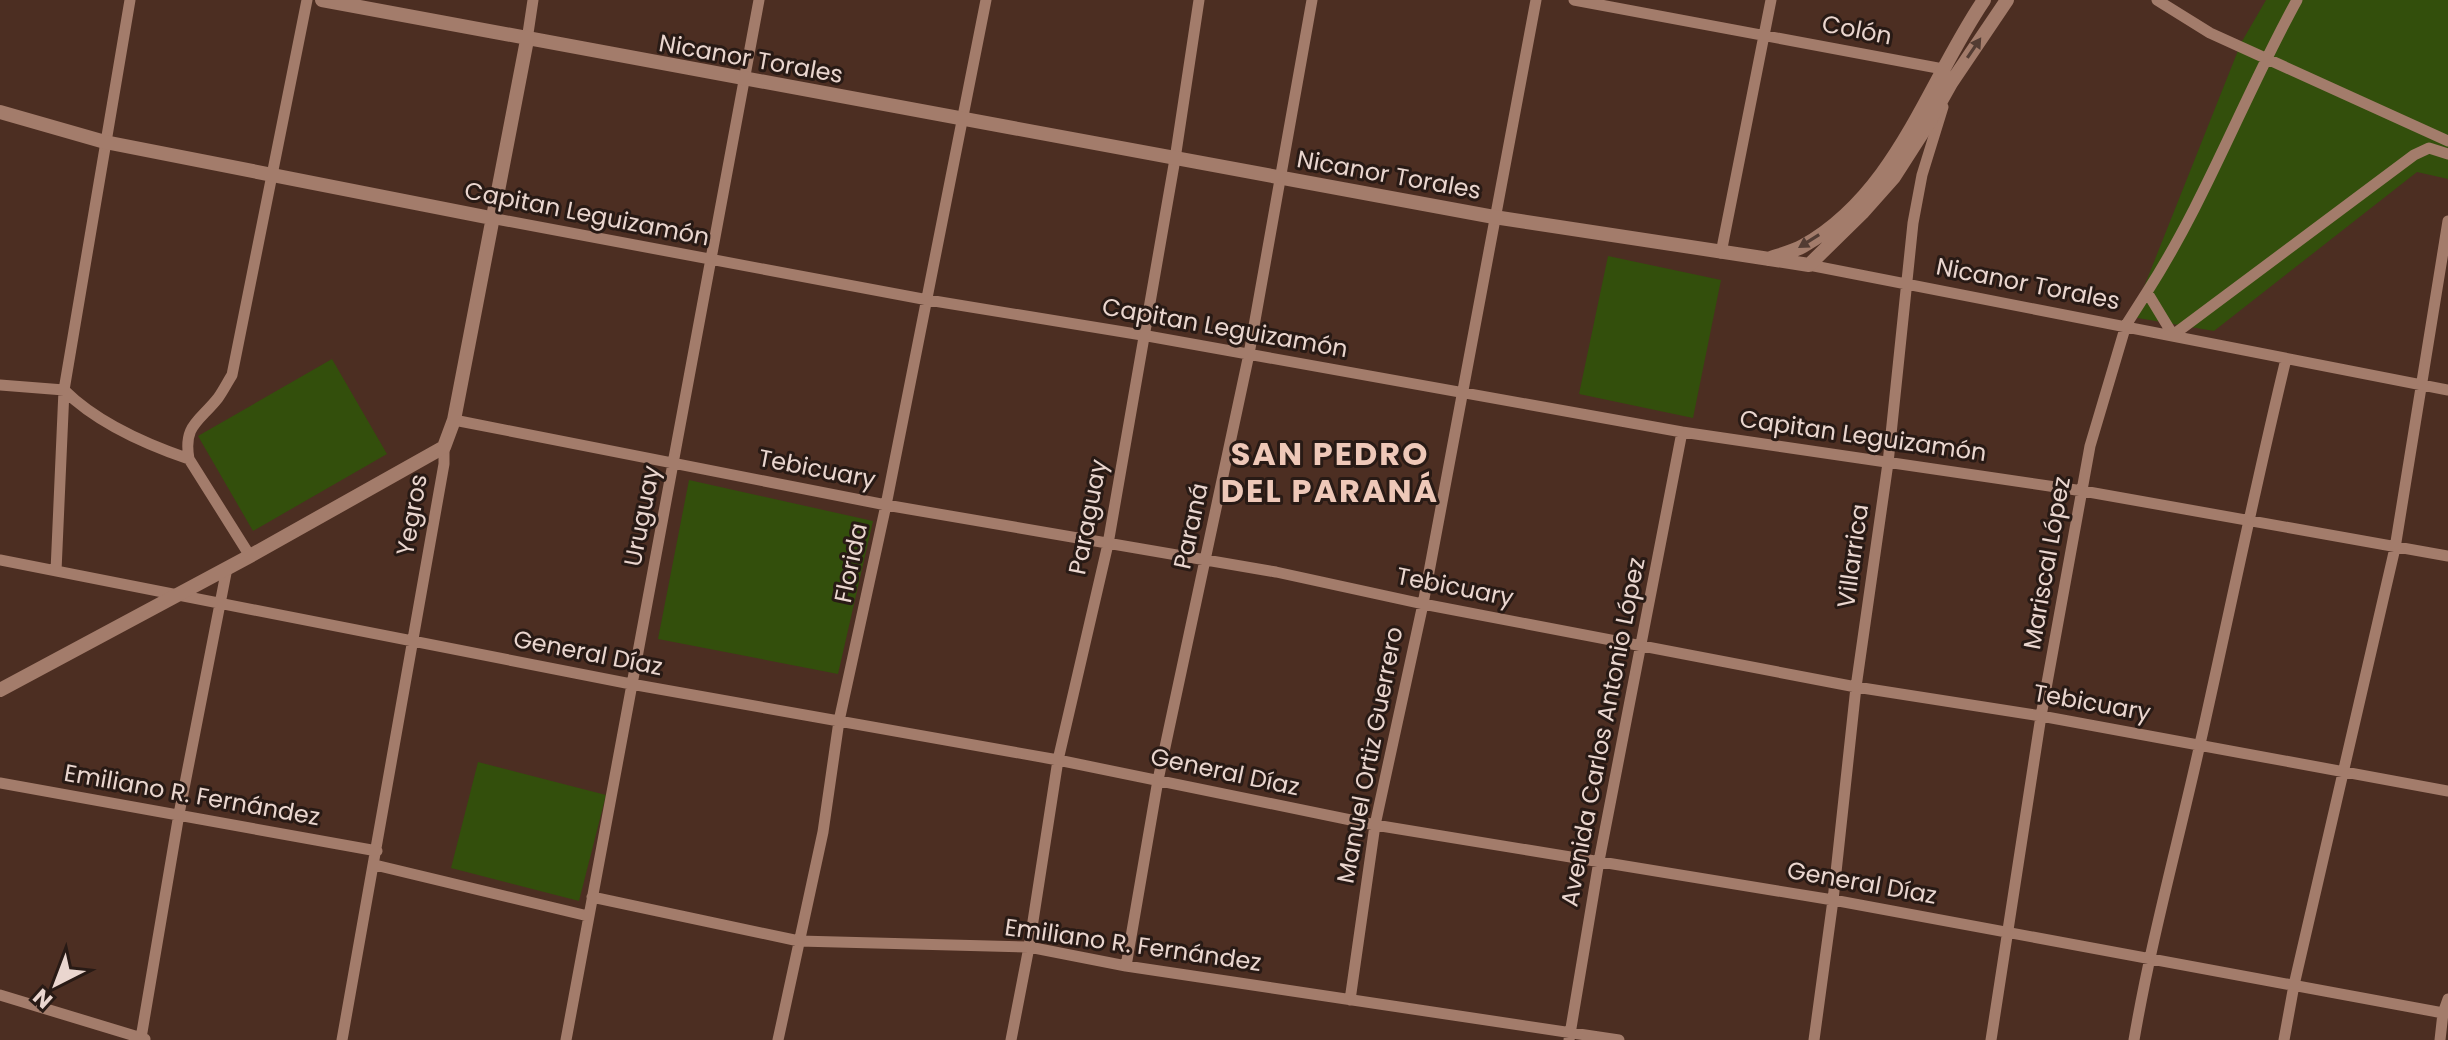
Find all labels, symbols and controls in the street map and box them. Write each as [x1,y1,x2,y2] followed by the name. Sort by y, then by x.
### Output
[1819,7,1895,52] street label: Colón
[656,26,846,91] street label: Nicanor Torales
[1966,38,1981,59] one-way arrow
[1294,142,1484,207] street label: Nicanor Torales
[462,174,712,253] street label: Capitan Leguizamón
[1798,233,1821,248] one-way arrow
[1933,250,2123,317] street label: Nicanor Torales
[1100,290,1351,365] street label: Capitan Leguizamón
[1738,402,1989,469] street label: Capitan Leguizamón
[1221,431,1439,513] district label: SAN PEDRO DEL PARANÁ
[756,441,879,496] street label: Tebicuary
[1060,456,1115,577] street label: Paraguay
[616,462,668,569] street label: Uruguay
[388,472,435,558] street label: Yegros
[2015,474,2078,652] street label: Mariscal López
[1165,480,1216,572] street label: Paraná
[1829,502,1876,610] street label: Villarrica
[826,520,875,606] street label: Florida
[1552,555,1653,909] street label: Avenida Carlos Antonio López
[1394,559,1517,614] street label: Tebicuary
[511,622,666,683] street label: General Díaz
[1328,624,1411,886] street label: Manuel Ortiz Guerrero
[2031,676,2154,729] street label: Tebicuary
[1148,740,1303,803] street label: General Díaz
[62,756,323,833] street label: Emiliano R. Fernández
[1785,853,1939,912] street label: General Díaz
[1003,910,1264,979] street label: Emiliano R. Fernández
[16,944,96,1024] north arrow
[26,981,59,1016] text: N

